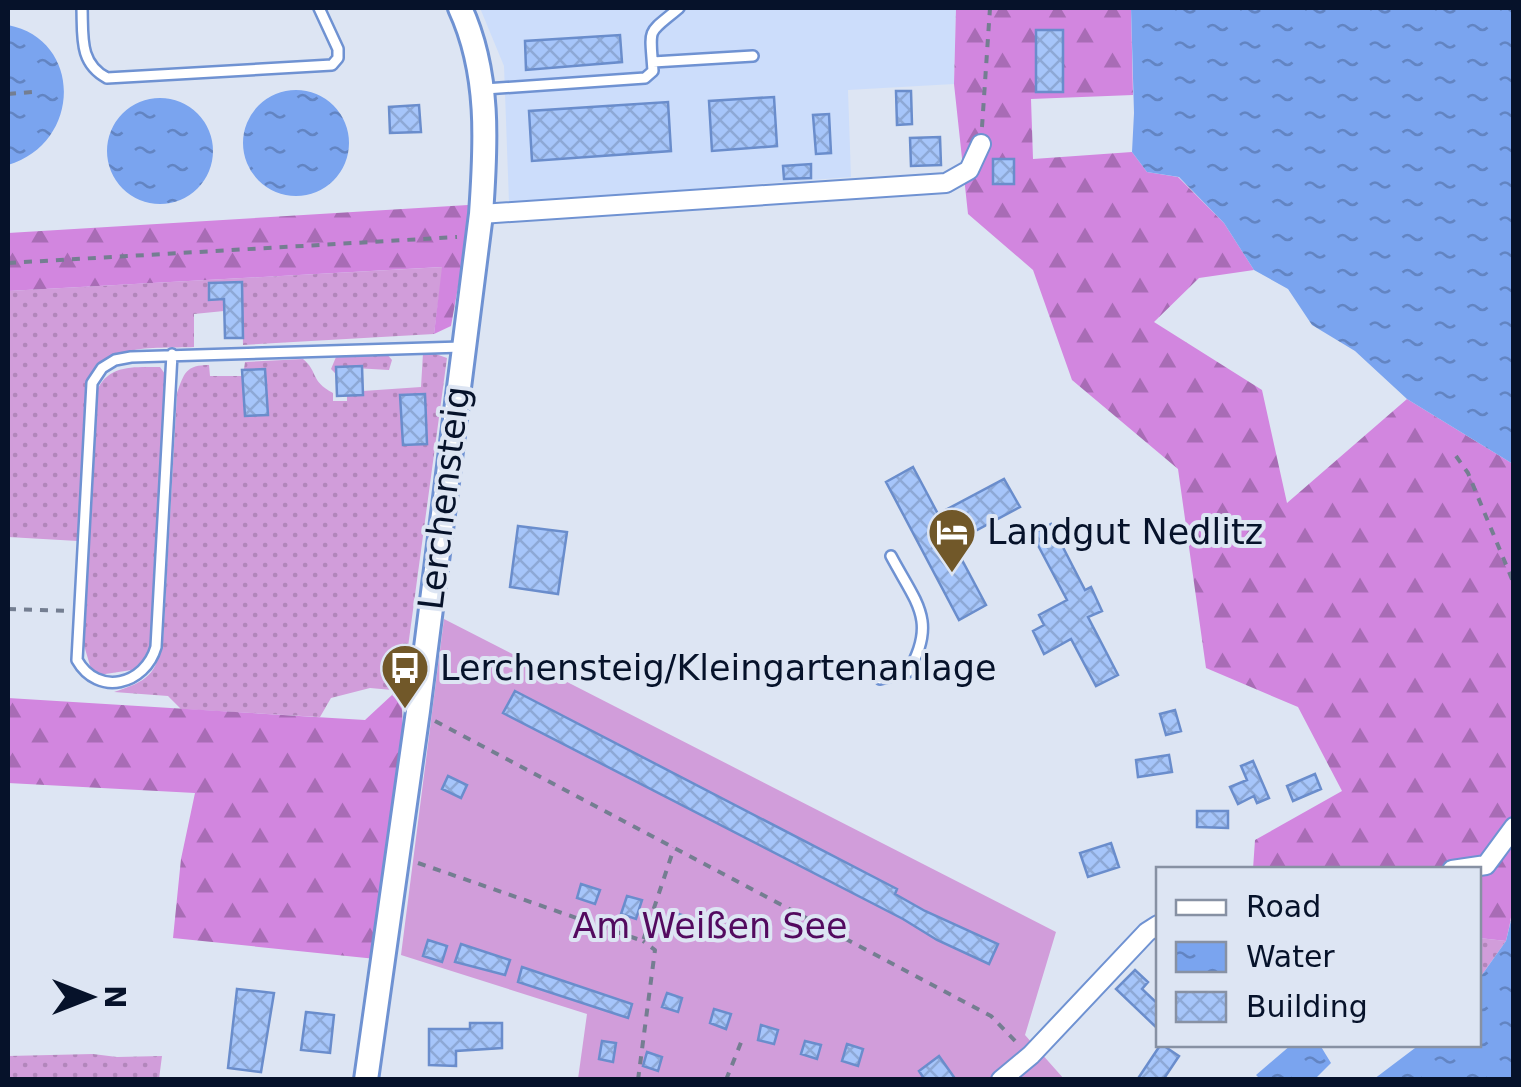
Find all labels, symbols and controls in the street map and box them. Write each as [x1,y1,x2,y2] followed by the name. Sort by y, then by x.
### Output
[410,384,478,612] street label: Lerchensteig
[926,506,978,574] hotel icon: Landgut Nedlitz
[987,512,1263,552] place label: Landgut Nedlitz
[379,642,431,710] bus stop icon: Lerchensteig/Kleingartenanlage
[440,648,997,688] place label: Lerchensteig/Kleingartenanlage
[1156,867,1481,1047] legend
[1246,889,1321,924] text: Road
[572,906,848,946] park label: Am Weißen See
[1246,939,1335,974] text: Water
[40,947,140,1047] north arrow
[98,985,131,1009] text: N
[1246,989,1368,1024] text: Building

